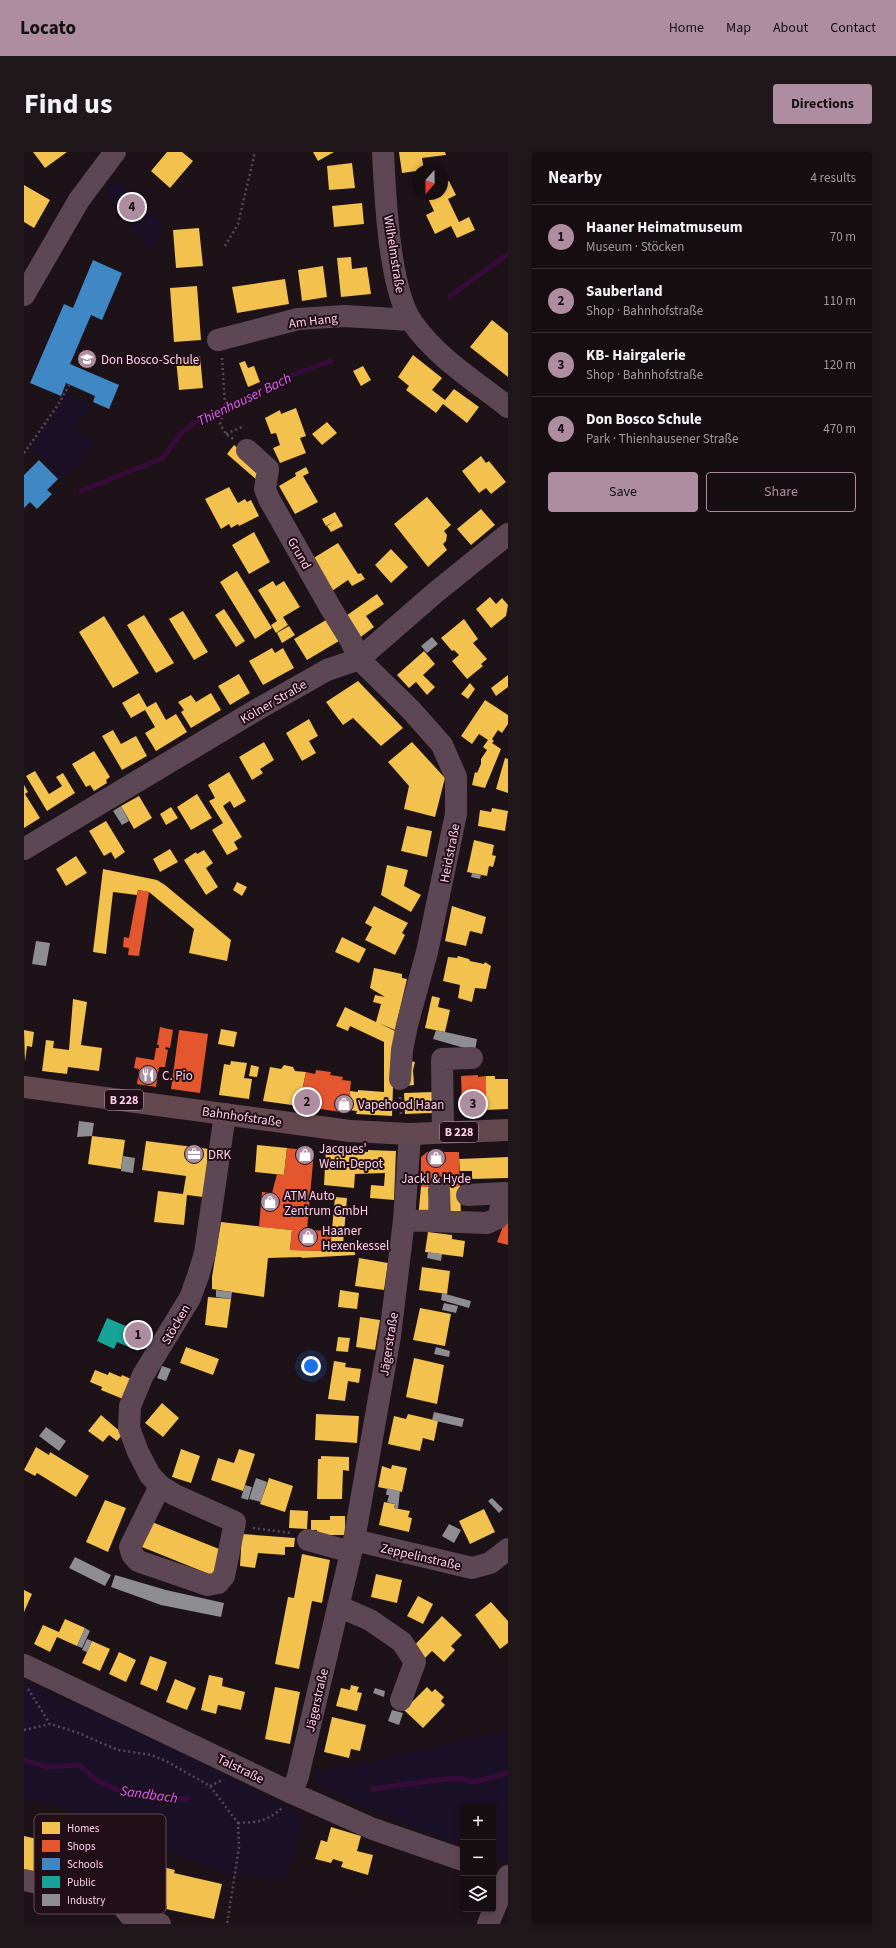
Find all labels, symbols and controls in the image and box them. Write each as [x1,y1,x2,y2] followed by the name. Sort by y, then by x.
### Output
[20,15,76,42] text: Locato
[669,18,704,38] text: Home
[726,18,751,38] text: Map
[773,18,808,38] text: About
[830,18,876,38] text: Contact
[24,84,112,124] text: Find us
[773,84,872,124] button: Directions
[412,164,448,200] north arrow
[548,166,602,190] text: Nearby
[811,169,856,187] text: 4 results
[119,192,145,222] pin: 4
[379,214,409,294] street label: Wilhelmstraße
[586,217,743,238] text: Haaner Heimatmuseum
[558,228,564,246] text: 1
[830,228,856,246] text: 70 m
[586,238,684,256] text: Museum · Stöcken
[586,281,662,302] text: Sauberland
[558,292,564,310] text: 2
[823,292,856,310] text: 110 m
[586,302,703,320] text: Shop · Bahnhofstraße
[288,309,339,333] street label: Am Hang
[586,345,686,366] text: KB- Hairgalerie
[76,348,98,370] school or university icon: Don Bosco-Schule
[101,351,199,369] place label: Don Bosco-Schule
[558,356,564,374] text: 3
[823,356,856,374] text: 120 m
[586,366,703,384] text: Shop · Bahnhofstraße
[194,368,295,431] water label: Thienhauser Bach
[586,409,702,430] text: Don Bosco Schule
[558,420,564,438] text: 4
[823,420,856,438] text: 470 m
[586,430,739,448] text: Park · Thienhausener Straße
[548,472,698,512] button: Save
[706,472,856,512] button: Share
[283,534,315,573] street label: Grund
[237,676,310,728] street label: Kölner Straße
[435,822,465,884] street label: Heidstraße
[137,1064,159,1086] restaurant icon: C. Pio
[162,1067,193,1085] place label: C. Pio
[294,1087,320,1117] pin: 2
[460,1089,486,1119] pin: 3
[105,1090,143,1110] road number: B 228
[333,1093,355,1115] shop icon: Vapehood Haan
[358,1096,444,1114] place label: Vapehood Haan
[201,1102,283,1132] street label: Bahnhofstraße
[440,1122,478,1142] road number: B 228
[319,1140,383,1173] place label: Jacques' Wein-Depot
[183,1143,205,1165] office icon: DRK
[294,1144,316,1166] shop icon: Jacques' Wein-Depot
[208,1146,231,1164] place label: DRK
[425,1147,447,1169] shop icon: Jackl & Hyde
[401,1170,471,1188] place label: Jackl & Hyde
[284,1187,368,1220] place label: ATM Auto Zentrum GmbH
[259,1191,281,1213] shop icon: ATM Auto Zentrum GmbH
[322,1222,389,1255] place label: Haaner Hexenkessel
[297,1226,319,1248] shop icon: Haaner Hexenkessel
[157,1301,195,1348] street label: Stöcken
[375,1311,403,1377] street label: Jägerstraße
[125,1320,151,1350] pin: 1
[301,1356,321,1376] your location
[379,1539,463,1575] street label: Zeppelinstraße
[301,1667,333,1734] street label: Jägerstraße
[214,1750,267,1788] street label: Talstraße
[119,1781,179,1809] water label: Sandbach
[460,1804,496,1912] map controls
[460,1804,496,1840] button: +
[34,1814,166,1914] legend
[67,1821,100,1836] text: Homes
[67,1839,96,1854] text: Shops
[460,1840,496,1876] button: −
[67,1857,104,1872] text: Schools
[67,1875,96,1890] text: Public
[460,1876,496,1912] button: layers
[67,1893,105,1908] text: Industry

